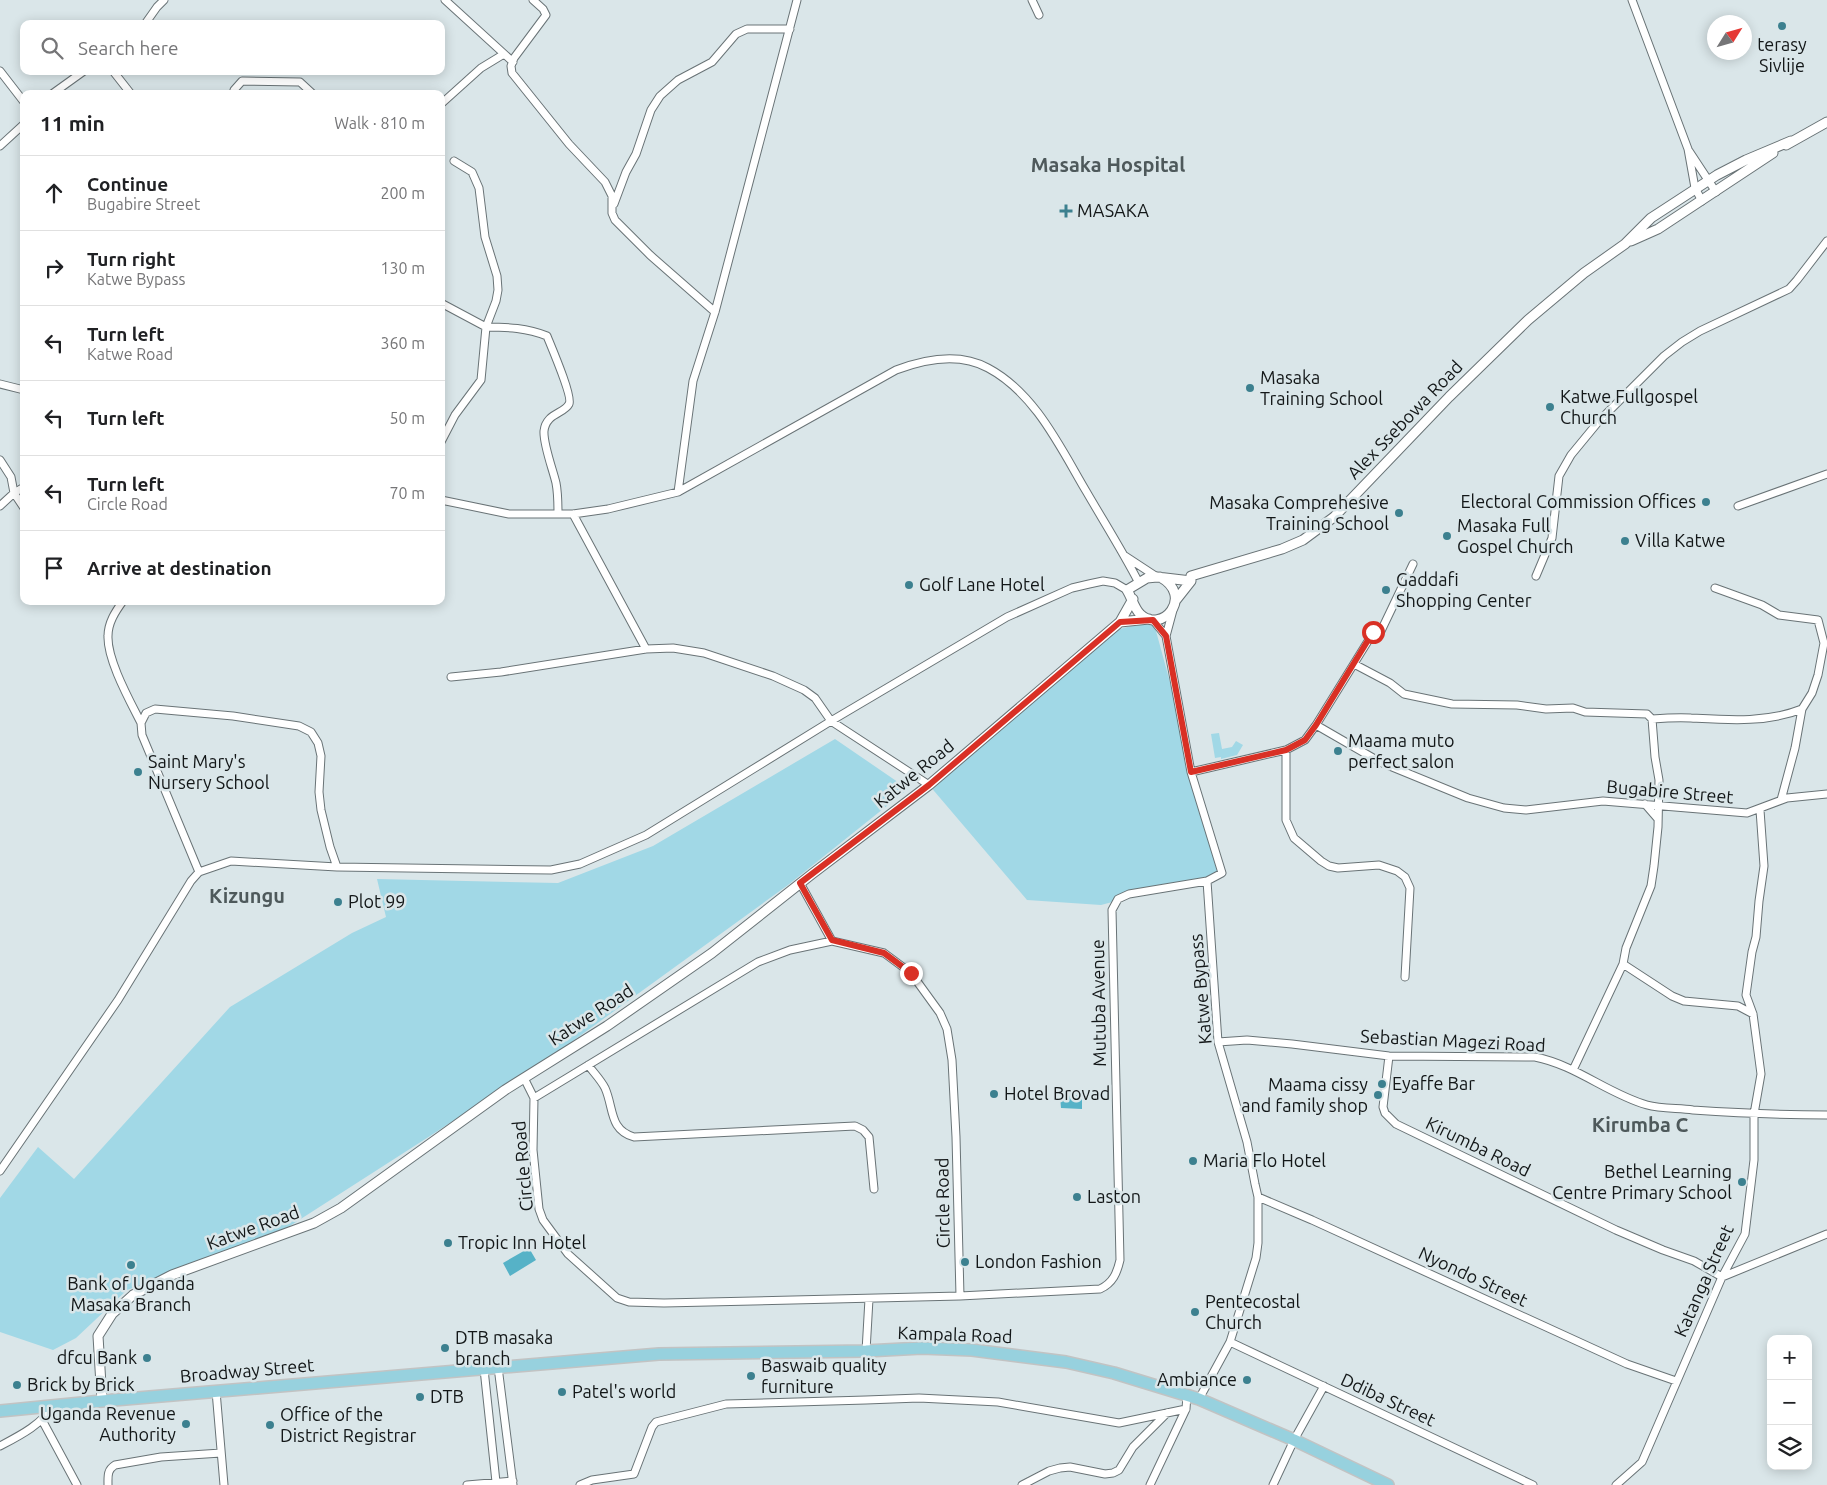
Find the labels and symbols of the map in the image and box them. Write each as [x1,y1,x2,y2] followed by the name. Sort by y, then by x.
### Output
[1707,15,1752,60] north arrow
[1776,20,1788,32] marker: terasy Sivlije
[1757,34,1807,75] place label: terasy Sivlije
[1031,153,1185,176] district label: Masaka Hospital
[1077,200,1149,220] place label: MASAKA
[1059,204,1073,218] marker: MASAKA
[1343,356,1466,483] street label: Alex Ssebowa Road
[1260,367,1383,408] place label: Masaka Training School
[1244,382,1256,394] marker: Masaka Training School
[1560,386,1698,427] place label: Katwe Fullgospel Church
[1544,401,1556,413] marker: Katwe Fullgospel Church
[1460,491,1696,511] place label: Electoral Commission Offices
[1209,492,1389,533] place label: Masaka Comprehesive Training School
[1700,496,1712,508] marker: Electoral Commission Offices
[1393,507,1405,519] marker: Masaka Comprehesive Training School
[1457,515,1574,556] place label: Masaka Full Gospel Church
[1441,530,1453,542] marker: Masaka Full Gospel Church
[1635,530,1725,550] place label: Villa Katwe
[1619,535,1631,547] marker: Villa Katwe
[1396,569,1532,610] place label: Gaddafi Shopping Center
[919,574,1045,594] place label: Golf Lane Hotel
[903,579,915,591] marker: Golf Lane Hotel
[1380,584,1392,596] marker: Gaddafi Shopping Center
[1362,621,1385,644] route start
[1348,730,1454,771] place label: Maama muto perfect salon
[869,735,957,811] street label: Katwe Road
[1332,745,1344,757] marker: Maama muto perfect salon
[148,751,270,792] place label: Saint Mary's Nursery School
[132,766,144,778] marker: Saint Mary's Nursery School
[1606,775,1734,807] street label: Bugabire Street
[209,884,285,907] district label: Kizungu
[348,891,406,911] place label: Plot 99
[332,896,344,908] marker: Plot 99
[1185,933,1215,1045] street label: Katwe Bypass
[1087,939,1109,1067] street label: Mutuba Avenue
[900,962,923,985] route end
[544,979,636,1049] street label: Katwe Road
[1360,1025,1546,1055] street label: Sebastian Magezi Road
[1392,1073,1475,1093] place label: Eyaffe Bar
[1241,1074,1368,1115] place label: Maama cissy and family shop
[1376,1078,1388,1090] marker: Eyaffe Bar
[1004,1083,1110,1103] place label: Hotel Brovad
[988,1088,1000,1100] marker: Hotel Brovad
[1372,1089,1384,1101] marker: Maama cissy and family shop
[1423,1112,1534,1180] street label: Kirumba Road
[1592,1113,1689,1136] district label: Kirumba C
[508,1120,536,1212] street label: Circle Road
[1203,1150,1326,1170] place label: Maria Flo Hotel
[1187,1155,1199,1167] marker: Maria Flo Hotel
[931,1157,953,1249] street label: Circle Road
[1552,1161,1732,1202] place label: Bethel Learning Centre Primary School
[1736,1176,1748,1188] marker: Bethel Learning Centre Primary School
[1087,1186,1141,1206] place label: Laston
[1071,1191,1083,1203] marker: Laston
[204,1201,302,1253] street label: Katwe Road
[1669,1221,1737,1340] street label: Katanga Street
[458,1232,586,1252] place label: Tropic Inn Hotel
[442,1237,454,1249] marker: Tropic Inn Hotel
[1416,1242,1531,1310] street label: Nyondo Street
[975,1251,1102,1271] place label: London Fashion
[959,1256,971,1268] marker: London Fashion
[125,1259,137,1271] marker: Bank of Uganda Masaka Branch
[67,1273,195,1314] place label: Bank of Uganda Masaka Branch
[1205,1291,1301,1332] place label: Pentecostal Church
[1189,1306,1201,1318] marker: Pentecostal Church
[897,1322,1013,1346] street label: Kampala Road
[455,1327,553,1368] place label: DTB masaka branch
[439,1342,451,1354] marker: DTB masaka branch
[57,1347,137,1367] place label: dfcu Bank
[141,1352,153,1364] marker: dfcu Bank
[179,1354,315,1386] street label: Broadway Street
[761,1355,887,1396] place label: Baswaib quality furniture
[1157,1369,1237,1389] place label: Ambiance
[1338,1369,1439,1430] street label: Ddiba Street
[745,1370,757,1382] marker: Baswaib quality furniture
[27,1374,135,1394] place label: Brick by Brick
[1241,1374,1253,1386] marker: Ambiance
[11,1379,23,1391] marker: Brick by Brick
[572,1381,676,1401] place label: Patel's world
[430,1386,464,1406] place label: DTB
[556,1386,568,1398] marker: Patel's world
[414,1391,426,1403] marker: DTB
[40,1403,176,1444] place label: Uganda Revenue Authority
[280,1404,417,1445] place label: Office of the District Registrar
[180,1418,192,1430] marker: Uganda Revenue Authority
[264,1419,276,1431] marker: Office of the District Registrar

